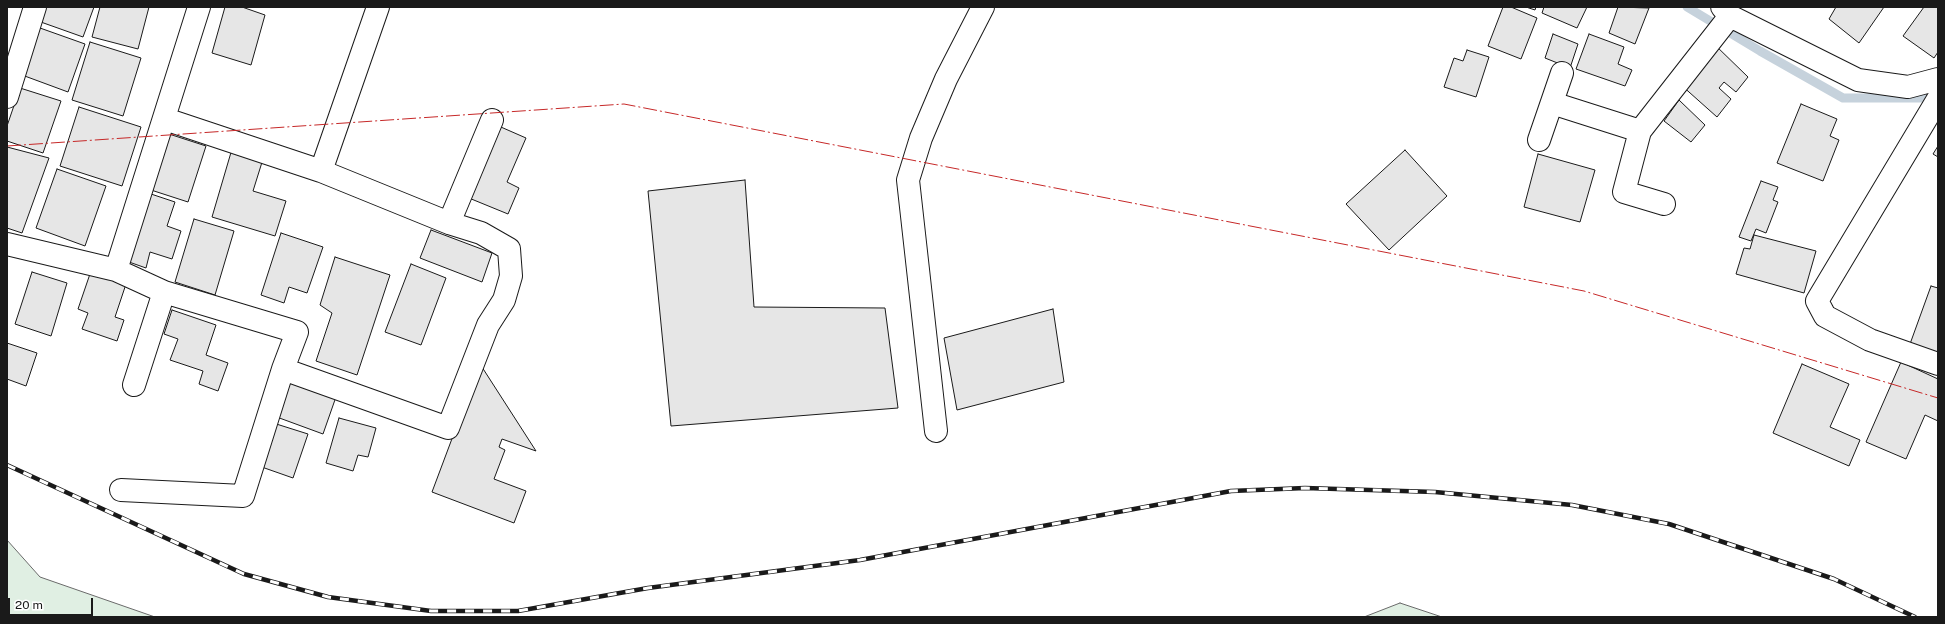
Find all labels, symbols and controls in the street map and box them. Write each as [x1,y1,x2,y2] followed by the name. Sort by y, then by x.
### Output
[10,590,95,616] scale bar
[15,598,43,612] text: 20 m

